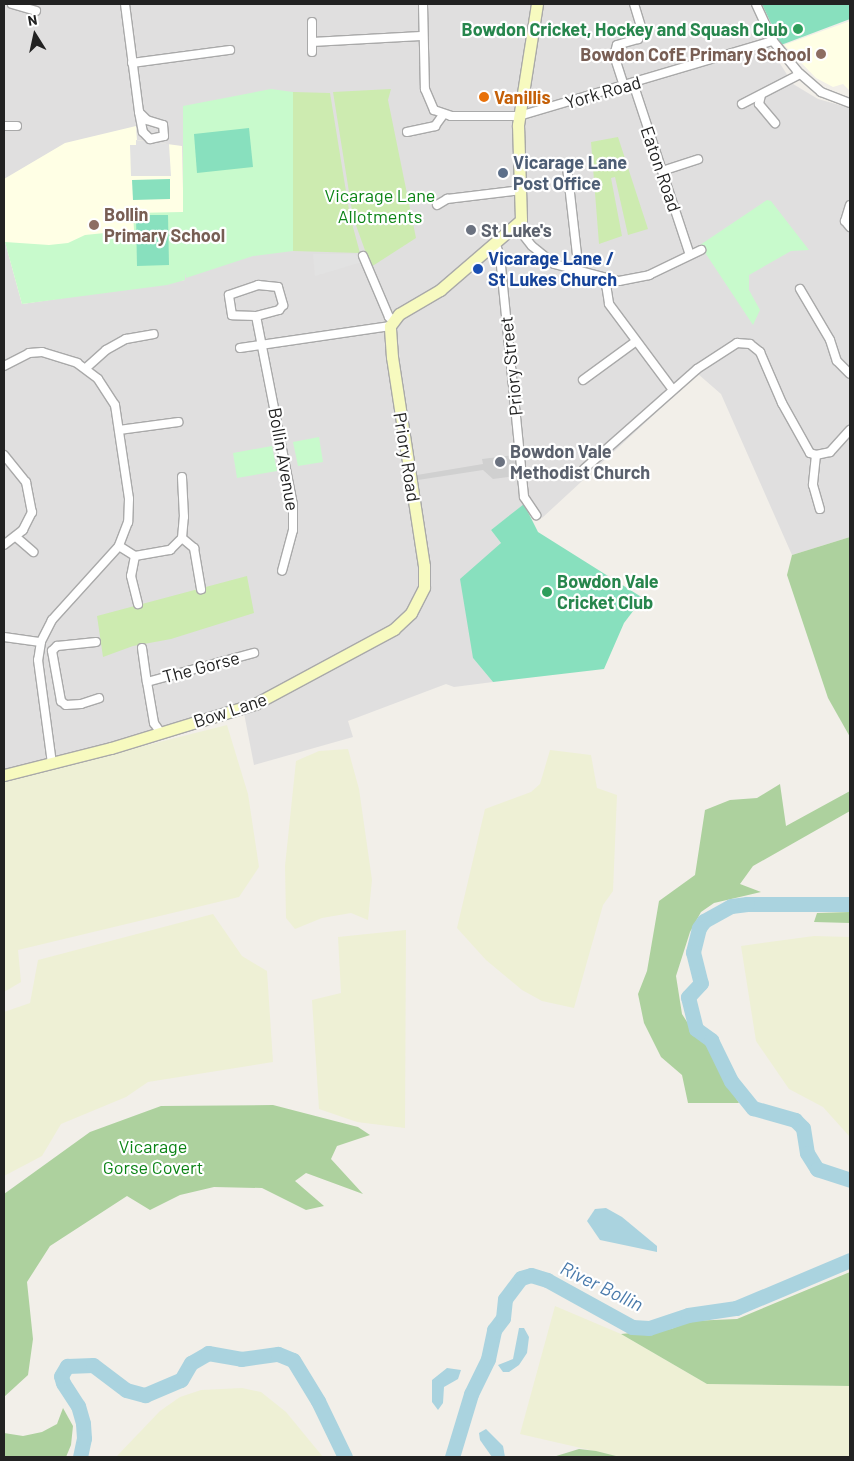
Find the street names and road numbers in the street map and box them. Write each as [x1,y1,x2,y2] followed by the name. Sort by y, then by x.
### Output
[563,71,643,113] street label: York Road
[636,123,686,215] street label: Eaton Road
[495,315,527,417] street label: Priory Street
[264,406,304,512] street label: Bollin Avenue
[389,411,425,503] street label: Priory Road
[160,646,242,688] street label: The Gorse
[191,688,269,732] street label: Bow Lane

